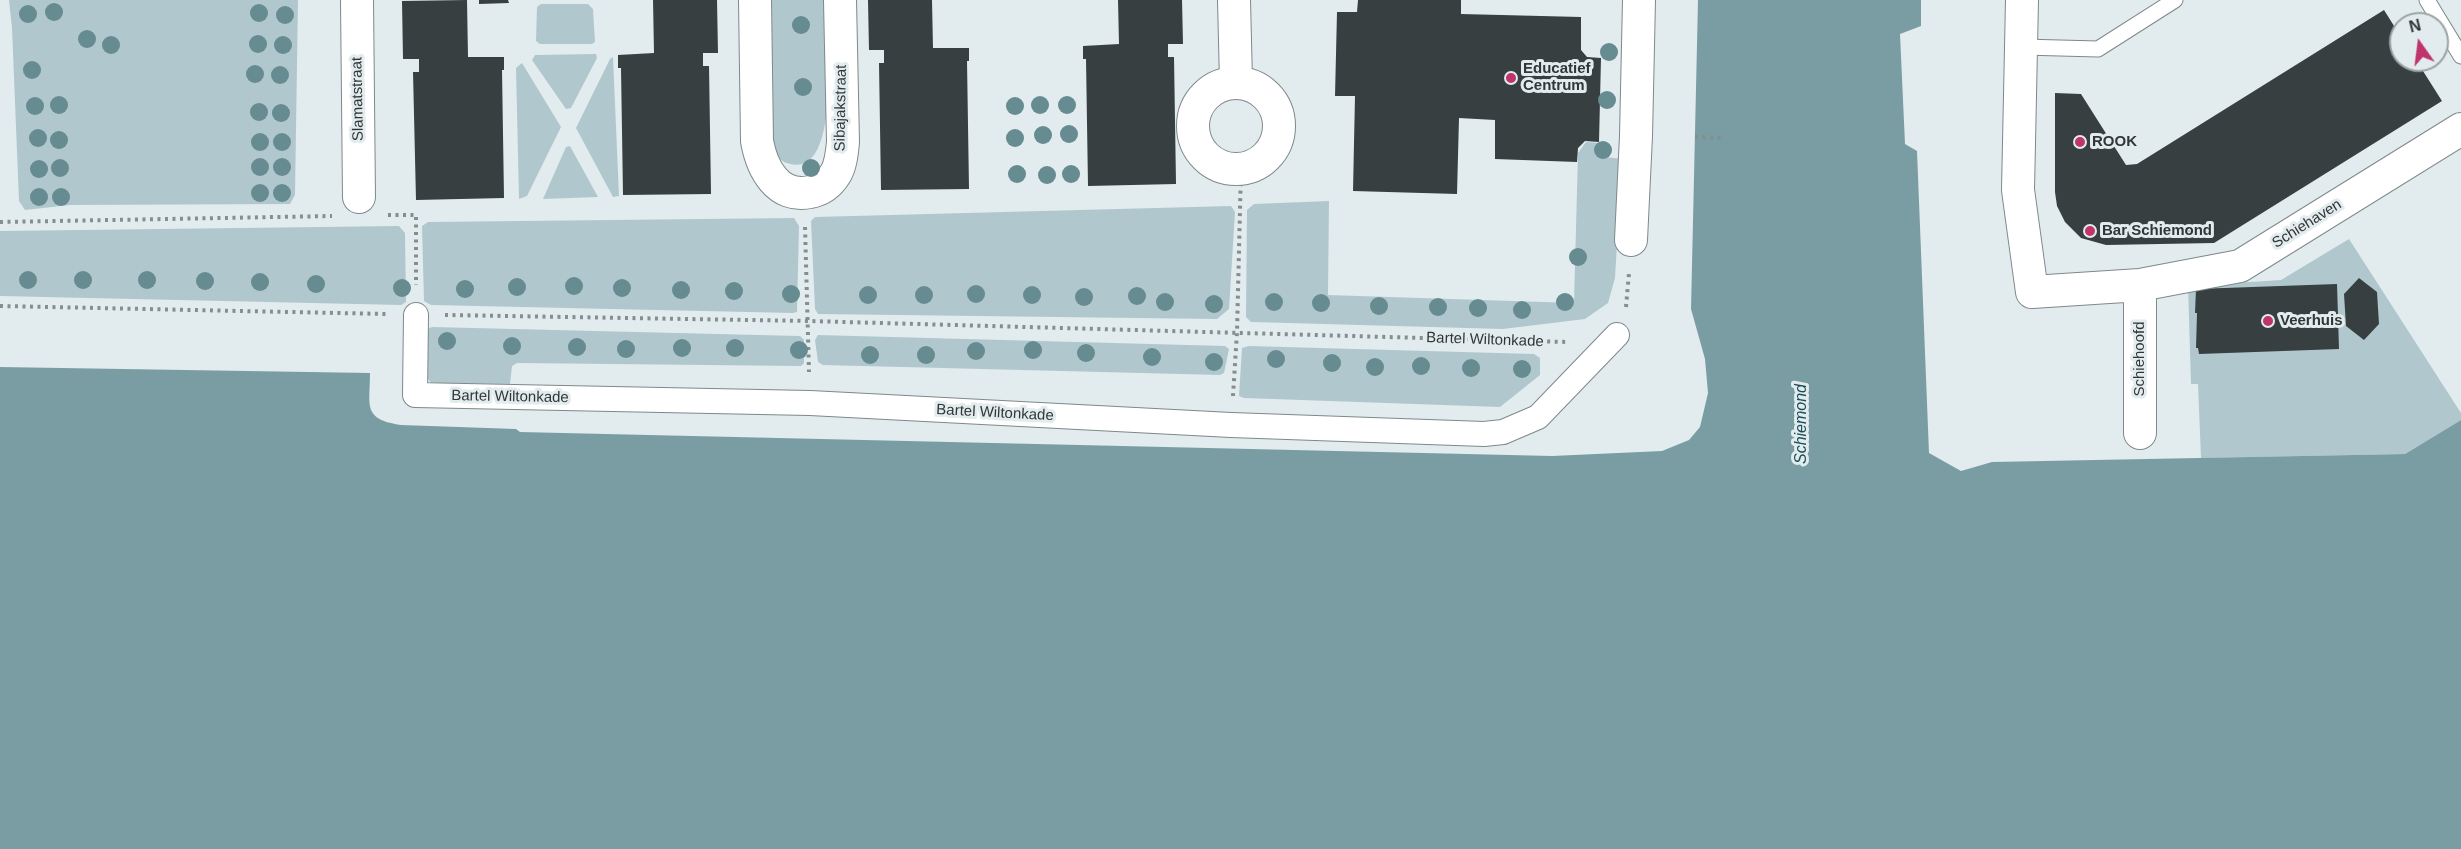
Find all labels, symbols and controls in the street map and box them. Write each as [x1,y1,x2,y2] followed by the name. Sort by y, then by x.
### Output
[2389,12,2449,72] north arrow
[2407,16,2423,36] text: N
[348,57,368,141] street label: Slamatstraat
[1523,60,1591,95] place label: Educatief Centrum
[831,64,851,152] street label: Sibajakstraat
[1504,71,1518,85] marker: Educatief Centrum
[2092,133,2137,151] place label: ROOK
[2073,135,2087,149] marker: ROOK
[2269,196,2345,252] street label: Schiehaven
[2102,222,2212,240] place label: Bar Schiemond
[2083,224,2097,238] marker: Bar Schiemond
[2280,312,2343,330] place label: Veerhuis
[2261,314,2275,328] marker: Veerhuis
[2131,321,2149,397] street label: Schiehoofd
[1426,329,1544,351] street label: Bartel Wiltonkade
[1792,384,1812,464] water label: Schiemond
[451,387,569,407] street label: Bartel Wiltonkade
[936,401,1054,425] street label: Bartel Wiltonkade

